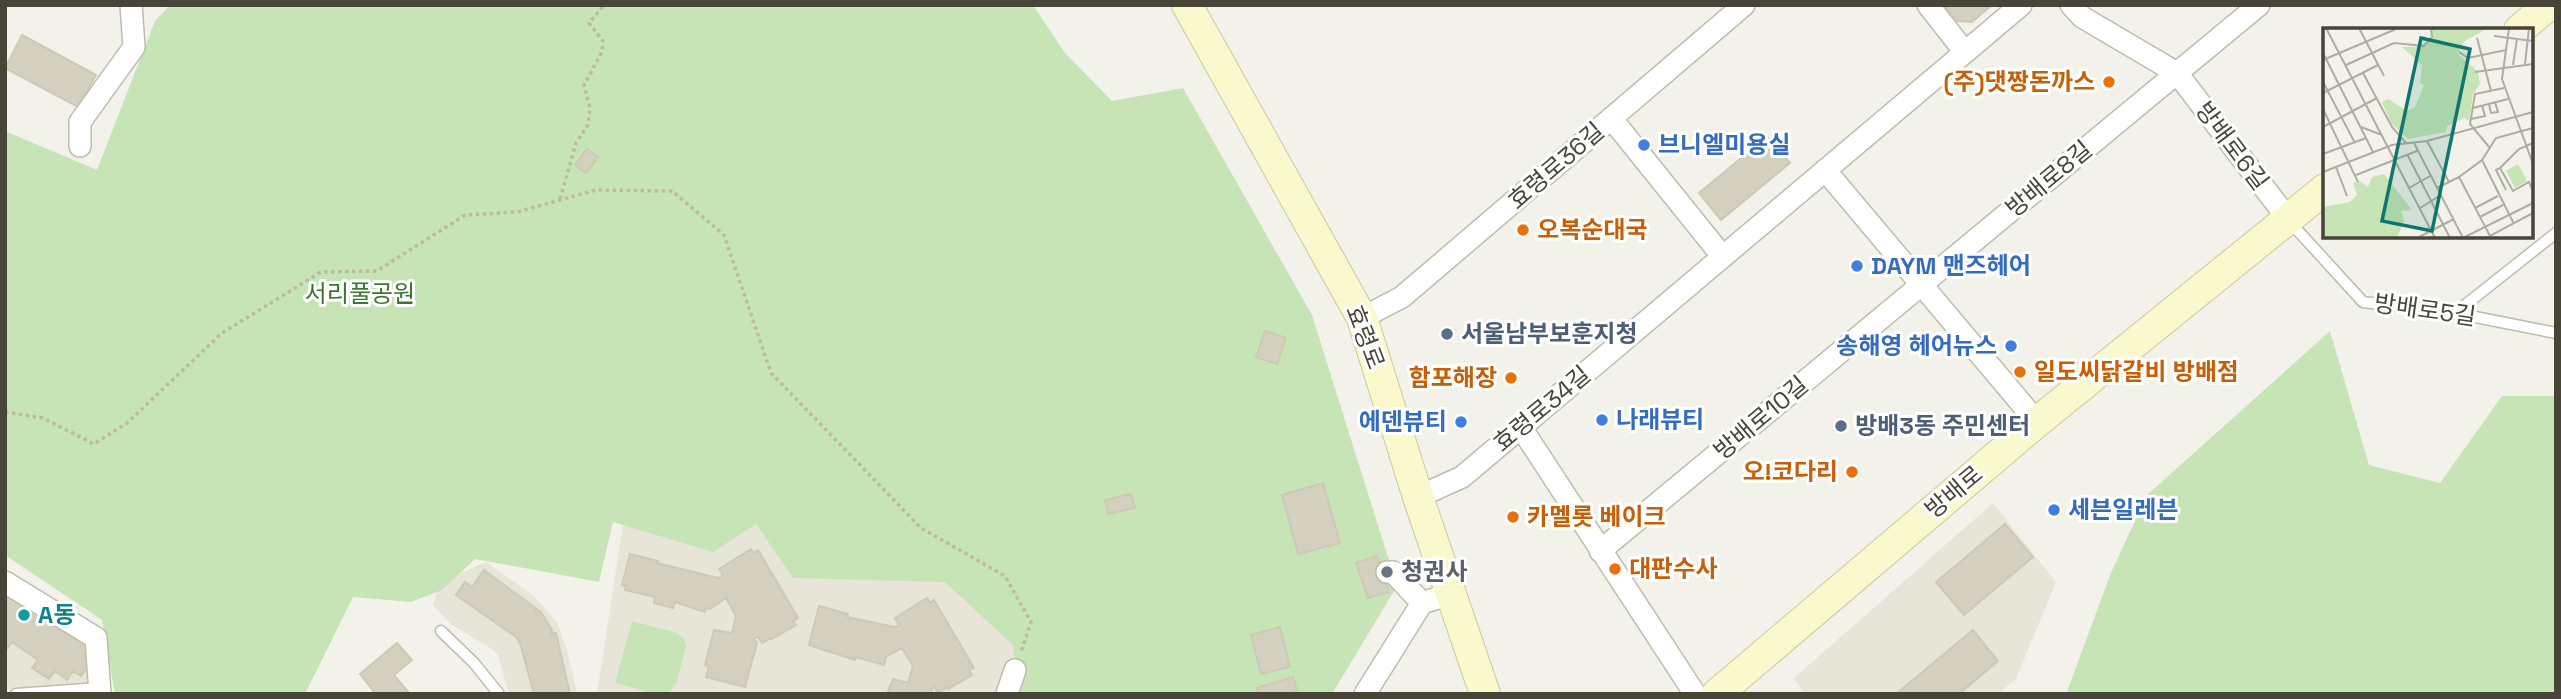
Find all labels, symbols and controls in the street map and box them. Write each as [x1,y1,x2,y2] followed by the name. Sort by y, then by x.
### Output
[2323,28,2533,238] inset map
[1944,66,2095,97] place label: (주)댓짱돈까스
[2101,74,2117,90] marker: (주)댓짱돈까스
[2189,95,2276,196] street label: 방배로6길
[1501,115,1610,216] street label: 효령로36길
[1658,129,1790,160] place label: 브니엘미용실
[1999,134,2098,224] street label: 방배로8길
[1636,137,1652,153] marker: 브니엘미용실
[1537,214,1647,245] place label: 오복순대국
[1515,222,1531,238] marker: 오복순대국
[1871,250,2031,281] place label: DAYM 맨즈헤어
[1849,258,1865,274] marker: DAYM 맨즈헤어
[305,278,415,309] park label: 서리풀공원
[2372,287,2478,332] street label: 방배로5길
[1339,300,1392,373] street label: 효령로
[1461,318,1638,349] place label: 서울남부보훈지청
[1439,326,1455,342] marker: 서울남부보훈지청
[1836,330,1997,361] place label: 송해영 헤어뉴스
[2003,338,2019,354] marker: 송해영 헤어뉴스
[2034,356,2239,387] place label: 일도씨닭갈비 방배점
[1487,359,1597,458] street label: 효령로34길
[1409,362,1497,393] place label: 함포해장
[2012,364,2028,380] marker: 일도씨닭갈비 방배점
[1707,369,1814,466] street label: 방배로10길
[1503,370,1519,386] marker: 함포해장
[1616,404,1704,435] place label: 나래뷰티
[1359,406,1447,437] place label: 에덴뷰티
[1855,410,2030,441] place label: 방배3동 주민센터
[1594,412,1610,428] marker: 나래뷰티
[1453,414,1469,430] marker: 에덴뷰티
[1833,418,1849,434] marker: 방배3동 주민센터
[1743,456,1838,487] place label: 오!코다리
[1918,458,1989,525] street label: 방배로
[1844,464,1860,480] marker: 오!코다리
[2068,494,2178,525] place label: 세븐일레븐
[1527,501,1666,532] place label: 카멜롯 베이크
[2046,502,2062,518] marker: 세븐일레븐
[1505,509,1521,525] marker: 카멜롯 베이크
[1629,553,1717,584] place label: 대판수사
[1401,556,1467,587] place label: 청권사
[1607,561,1623,577] marker: 대판수사
[1379,564,1395,580] marker: 청권사
[38,599,75,630] place label: A동
[16,607,32,623] marker: A동

